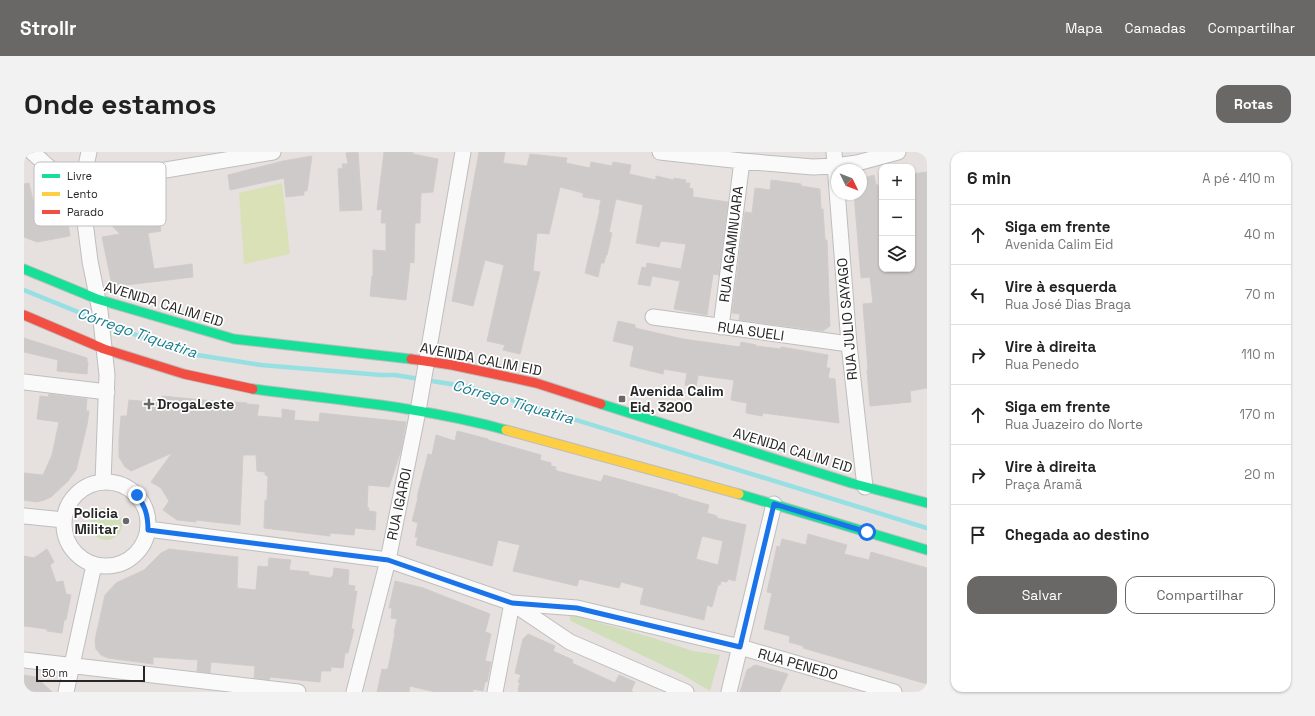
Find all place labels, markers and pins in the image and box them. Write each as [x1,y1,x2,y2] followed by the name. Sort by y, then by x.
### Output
[630,382,724,416] place label: Avenida Calim Eid, 3200
[617,394,627,404] marker: Avenida Calim Eid, 3200
[157,395,234,413] place label: DrogaLeste
[144,399,154,409] marker: DrogaLeste
[74,504,118,538] place label: Policia Militar
[121,516,131,526] marker: Policia Militar

